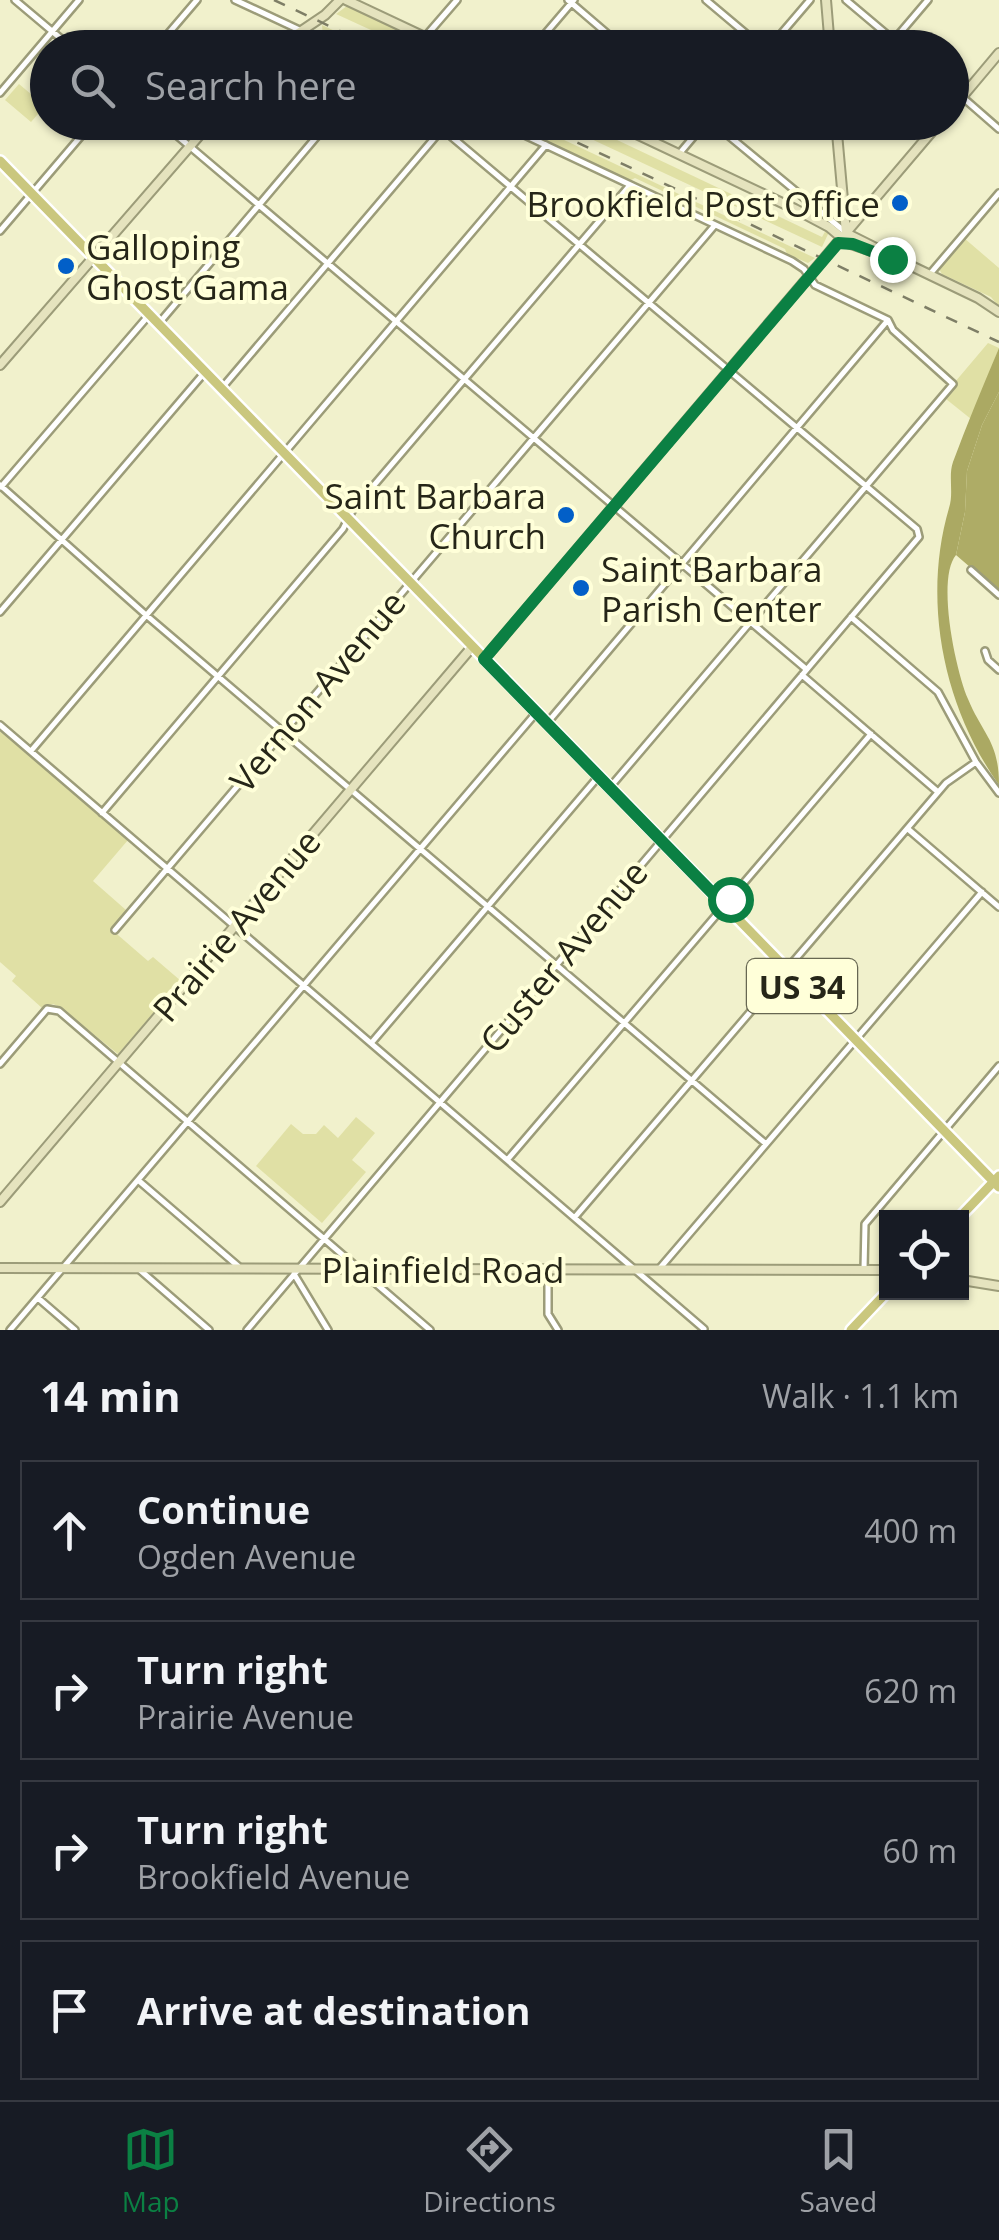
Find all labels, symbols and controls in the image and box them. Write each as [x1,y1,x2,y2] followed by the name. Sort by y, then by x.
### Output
[30,30,969,140] search box
[65,58,120,113] icon: search
[145,59,357,111] text: Search here
[527,180,880,227] place label: Brookfield Post Office
[889,192,911,214] marker: Brookfield Post Office
[86,223,289,310] place label: Galloping Ghost Gama
[870,237,916,283] route end
[55,255,77,277] marker: Galloping Ghost Gama
[325,472,546,559] place label: Saint Barbara Church
[555,504,577,526] marker: Saint Barbara Church
[601,545,822,632] place label: Saint Barbara Parish Center
[570,577,592,599] marker: Saint Barbara Parish Center
[219,580,415,802] street label: Vernon Avenue
[142,819,330,1031] street label: Prairie Avenue
[469,850,657,1062] street label: Custer Avenue
[708,877,754,923] route start
[747,959,857,1013] road number: US 34
[879,1210,969,1300] map controls
[879,1210,969,1300] button: locate
[322,1246,564,1293] street label: Plainfield Road
[40,1367,181,1424] text: 14 min
[762,1374,959,1417] text: Walk · 1.1 km
[137,1483,310,1535] text: Continue
[42,1503,97,1558] icon: ahead
[864,1509,957,1552] text: 400 m
[137,1535,356,1578] text: Ogden Avenue
[137,1643,328,1695] text: Turn right
[42,1663,97,1718] icon: right
[864,1669,957,1712] text: 620 m
[137,1695,354,1738] text: Prairie Avenue
[137,1803,328,1855] text: Turn right
[42,1823,97,1878] icon: right
[882,1829,957,1872] text: 60 m
[137,1855,410,1898] text: Brookfield Avenue
[42,1983,97,2038] icon: arrive
[137,1984,531,2036] text: Arrive at destination
[122,2122,180,2220] tab: Map
[423,2122,556,2220] tab: Directions
[799,2122,877,2220] tab: Saved

